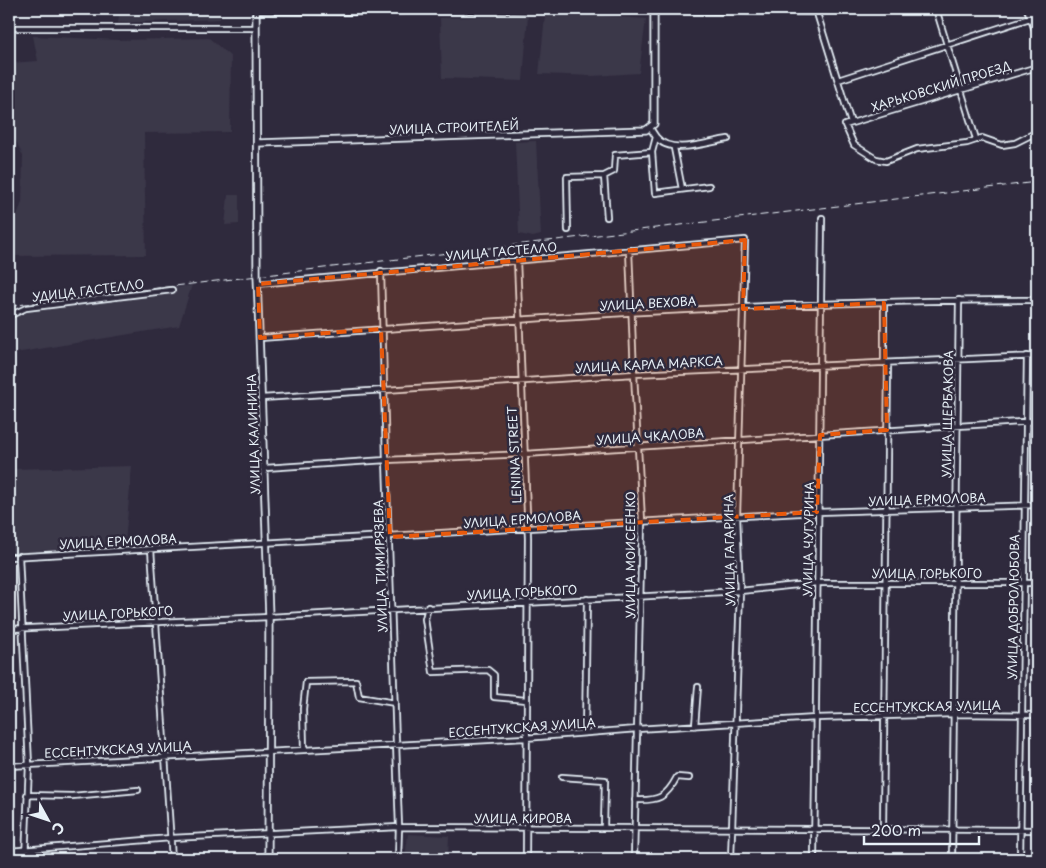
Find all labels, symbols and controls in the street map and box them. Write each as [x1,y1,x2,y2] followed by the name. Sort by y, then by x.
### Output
[869,56,1013,116] street label: ХАРЬКОВСКИЙ ПРОЕЗД
[389,116,519,138] street label: УЛИЦА СТРОИТЕЛЕЙ
[444,237,558,265] street label: УЛИЦА ГАСТЕЛЛО
[31,274,145,306] street label: УДИЦА ГАСТЕЛЛО
[599,291,697,315] street label: УЛИЦА ВЕХОВА
[937,350,957,478] street label: УЛИЦА ЩЕРБАКОВА
[575,351,723,377] street label: УЛИЦА КАРЛА МАРКСА
[242,373,264,495] street label: УЛИЦА КАЛИНИНА
[502,405,526,504] street label: LENINA STREET
[595,423,705,449] street label: УЛИЦА ЧКАЛОВА
[798,481,818,597] street label: УЛИЦА ЧУГУРИНА
[868,488,986,510] street label: УЛИЦА ЕРМОЛОВА
[621,491,639,619] street label: УЛИЦА МОИСЕЕНКО
[719,494,739,606] street label: УЛИЦА ГАГАРИНА
[369,499,391,633] street label: УЛИЦА ТИМИРЯЗЕВА
[463,506,582,532] street label: УЛИЦА ЕРМОЛОВА
[59,529,178,553] street label: УЛИЦА ЕРМОЛОВА
[1003,534,1023,680] street label: УЛИЦА ДОБРОЛЮБОВА
[872,564,982,582] street label: УЛИЦА ГОРЬКОГО
[466,580,578,604] street label: УЛИЦА ГОРЬКОГО
[62,601,174,625] street label: УЛИЦА ГОРЬКОГО
[853,696,1001,716] street label: ЕССЕНТУКСКАЯ УЛИЦА
[448,713,596,741] street label: ЕССЕНТУКСКАЯ УЛИЦА
[44,736,192,762] street label: ЕССЕНТУКСКАЯ УЛИЦА
[22,796,72,846] north arrow
[474,809,572,827] street label: УЛИЦА КИРОВА
[864,813,978,845] scale bar
[47,818,70,839] text: С
[871,818,921,841] text: 200 m

